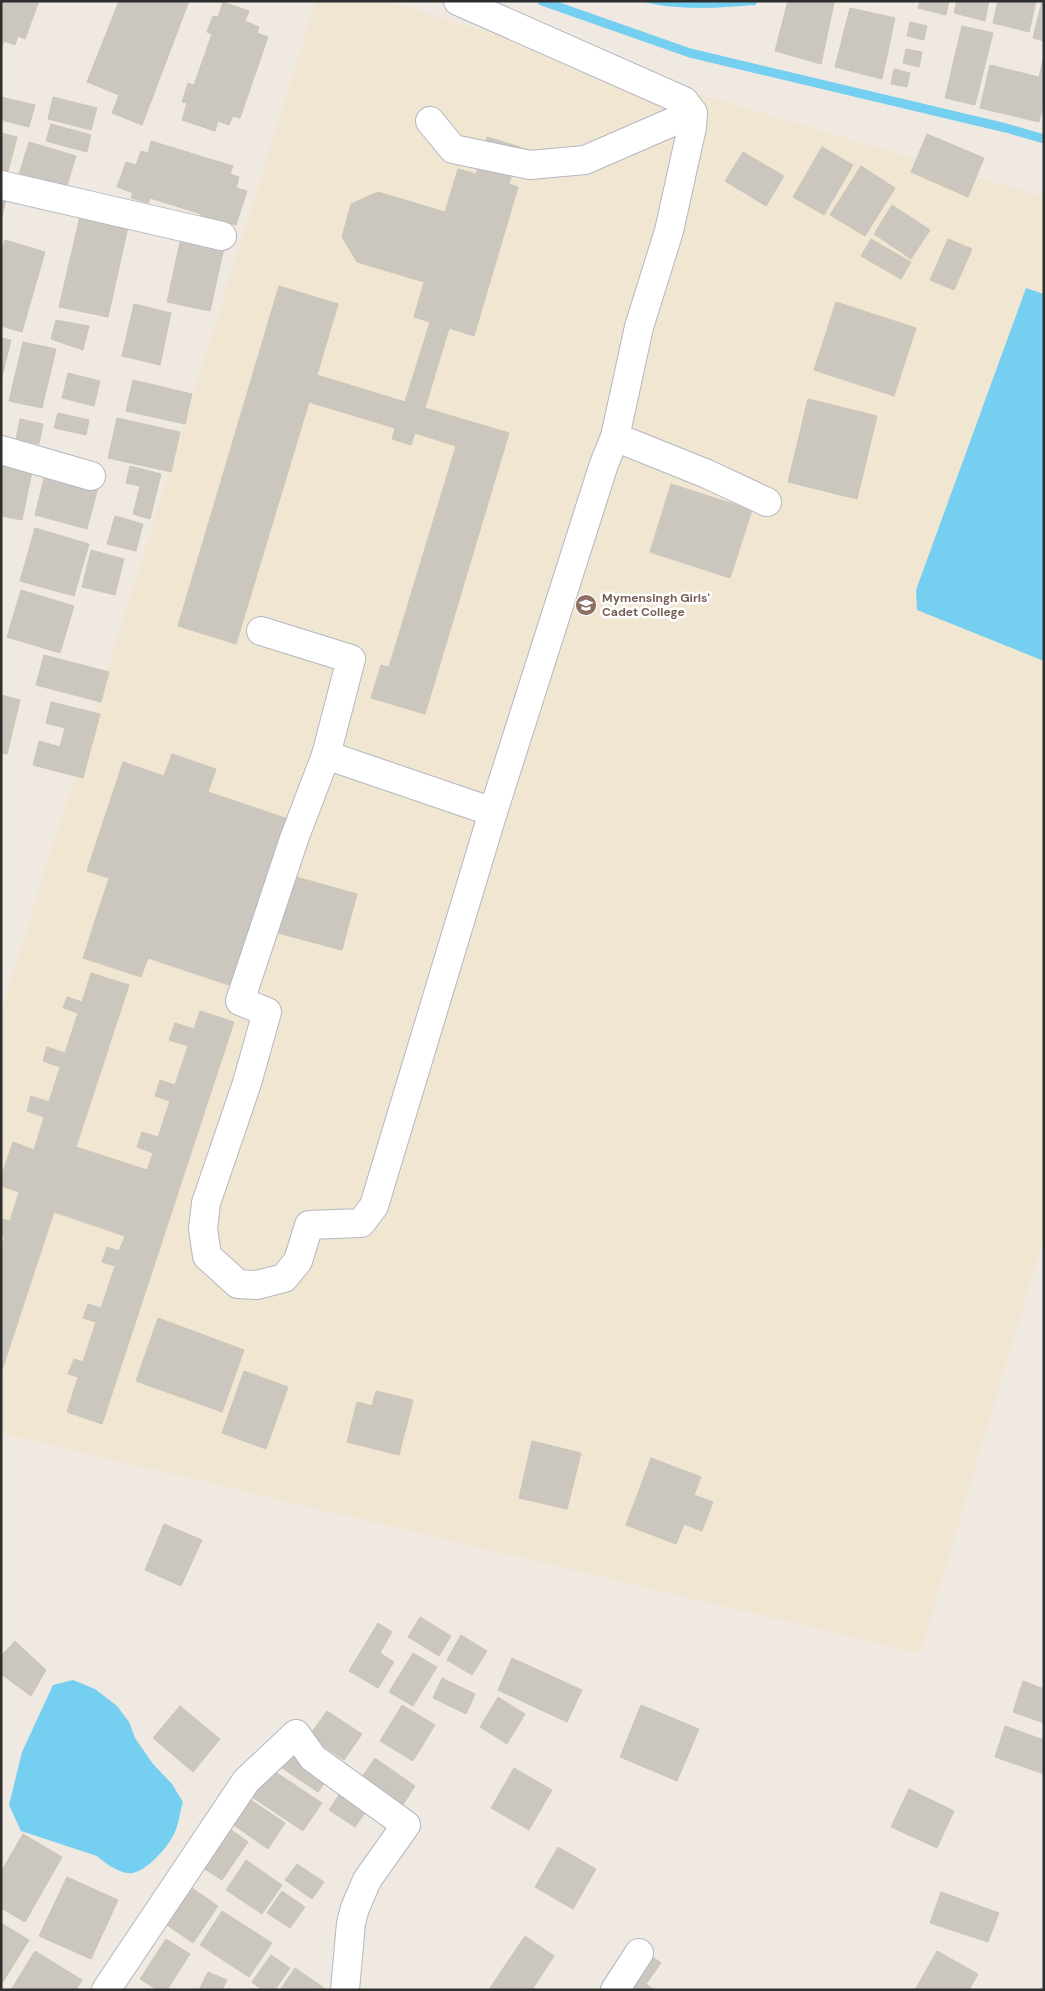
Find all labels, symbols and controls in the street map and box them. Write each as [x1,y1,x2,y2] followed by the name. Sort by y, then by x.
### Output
[602,590,710,620] place label: Mymensingh Girls' Cadet College
[574,593,598,617] school or university icon: Mymensingh Girls' Cadet College

